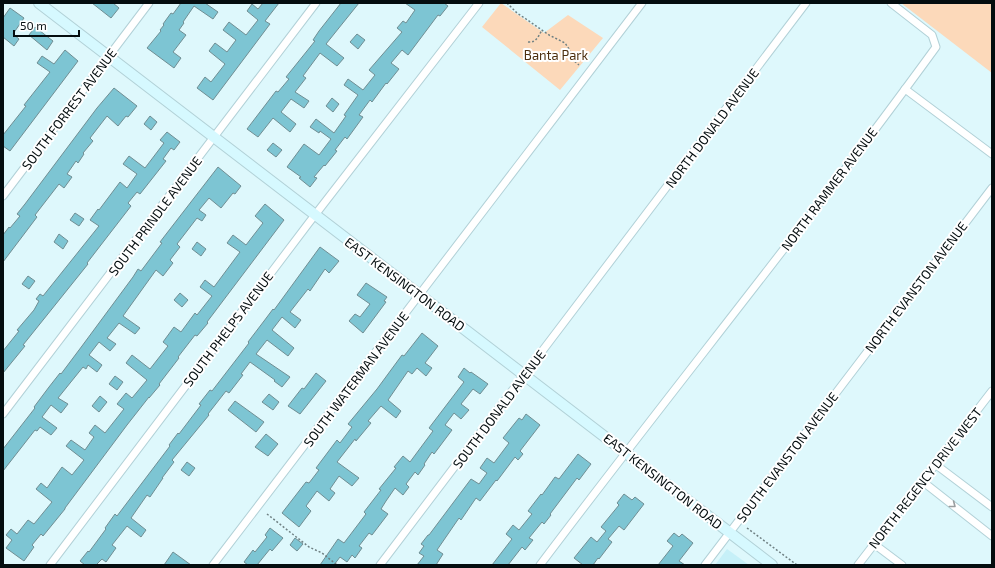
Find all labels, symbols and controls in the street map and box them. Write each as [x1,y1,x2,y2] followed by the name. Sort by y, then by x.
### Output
[14,12,79,38] scale bar
[20,18,47,32] text: 50 m
[18,45,120,173] street label: SOUTH FORREST AVENUE
[524,47,589,63] park label: Banta Park
[662,65,762,191] street label: NORTH DONALD AVENUE
[778,124,880,254] street label: NORTH RAMMER AVENUE
[105,153,205,279] street label: SOUTH PRINDLE AVENUE
[861,218,971,356] street label: NORTH EVANSTON AVENUE
[342,234,468,334] street label: EAST KENSINGTON ROAD
[180,268,276,390] street label: SOUTH PHELPS AVENUE
[300,308,412,450] street label: SOUTH WATERMAN AVENUE
[449,347,549,471] street label: SOUTH DONALD AVENUE
[733,389,841,525] street label: SOUTH EVANSTON AVENUE
[865,404,985,552] street label: NORTH REGENCY DRIVE WEST
[600,430,726,532] street label: EAST KENSINGTON ROAD
[949,500,956,507] one-way arrow

